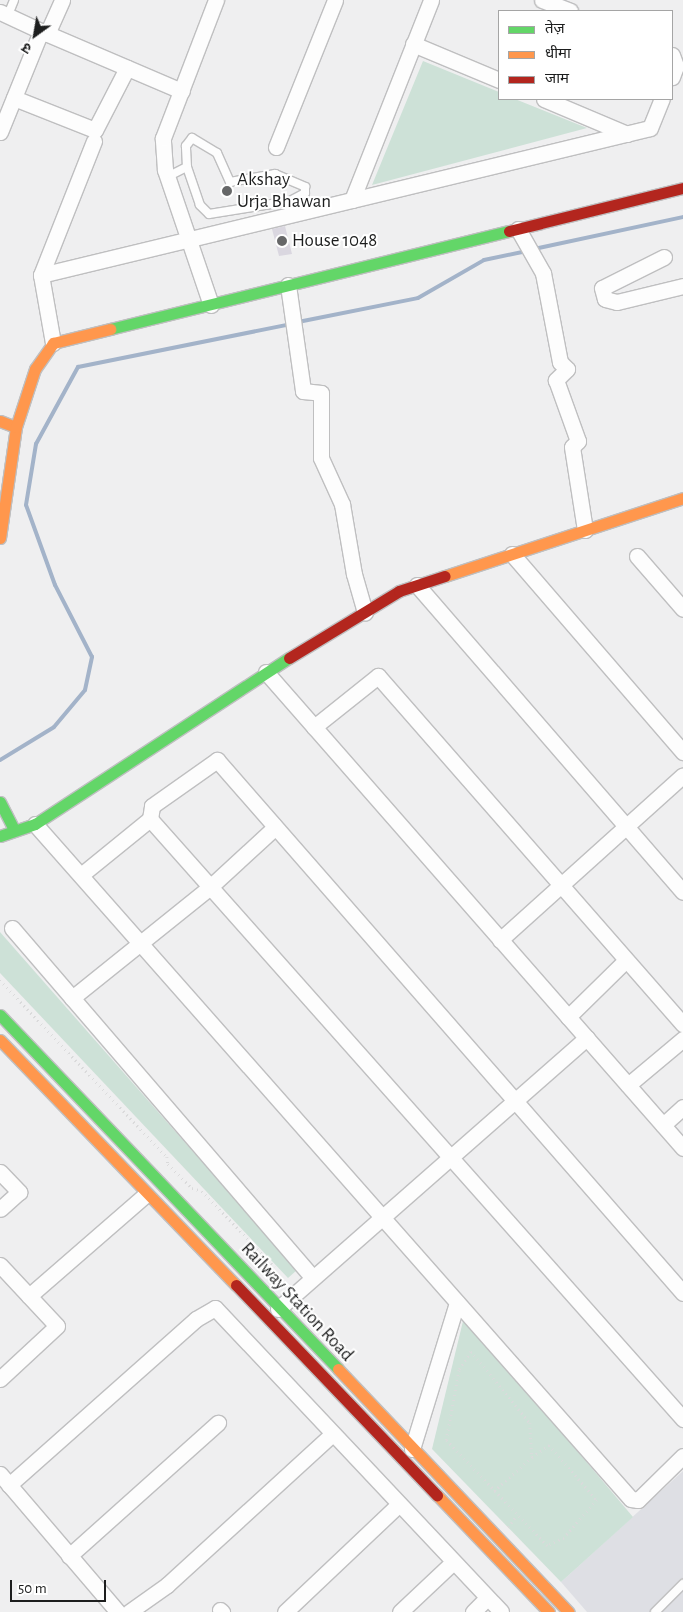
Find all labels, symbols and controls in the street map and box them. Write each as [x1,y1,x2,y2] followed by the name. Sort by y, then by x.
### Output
[10,10,60,60] north arrow
[498,10,673,100] legend
[545,21,565,36] text: तेज़
[20,40,34,56] text: उ
[545,46,571,61] text: धीमा
[545,71,569,86] text: जाम
[237,169,331,213] place label: Akshay Urja Bhawan
[221,185,233,197] marker: Akshay Urja Bhawan
[292,230,377,252] place label: House 1048
[276,235,288,247] marker: House 1048
[236,1238,358,1366] street label: Railway Station Road
[12,1570,109,1602] scale bar
[18,1581,47,1596] text: 50 m

